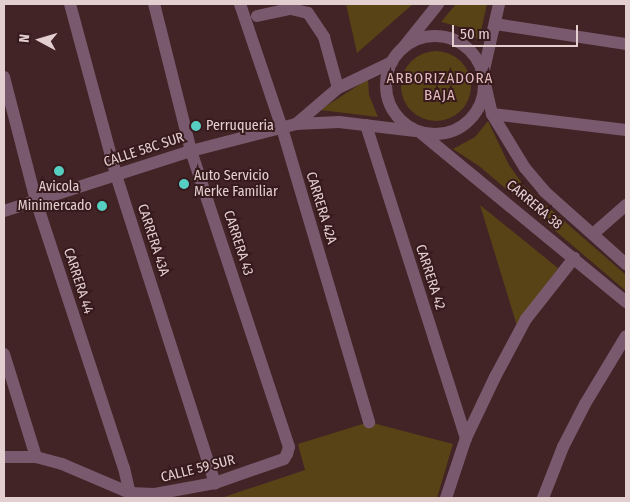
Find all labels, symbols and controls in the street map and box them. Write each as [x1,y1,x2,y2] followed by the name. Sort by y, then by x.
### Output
[15,15,65,65] north arrow
[455,15,581,47] scale bar
[460,25,490,43] text: 50 m
[16,33,33,43] text: N
[385,69,495,104] district label: ARBORIZADORA BAJA
[206,118,274,134] place label: Perruqueria
[190,120,202,132] marker: Perruqueria
[102,129,186,171] street label: CALLE 58C SUR
[53,165,65,177] marker: Avicola
[194,168,278,200] place label: Auto Servicio Merke Familiar
[302,170,340,246] street label: CARRERA 42A
[503,177,565,233] street label: CARRERA 38
[178,178,190,190] marker: Auto Servicio Merke Familiar
[39,179,79,195] place label: Avicola
[18,198,92,214] place label: Minimercado
[96,200,108,212] marker: Minimercado
[133,202,173,278] street label: CARRERA 43A
[220,208,256,278] street label: CARRERA 43
[412,242,448,312] street label: CARRERA 42
[59,246,97,316] street label: CARRERA 44
[159,452,237,486] street label: CALLE 59 SUR

